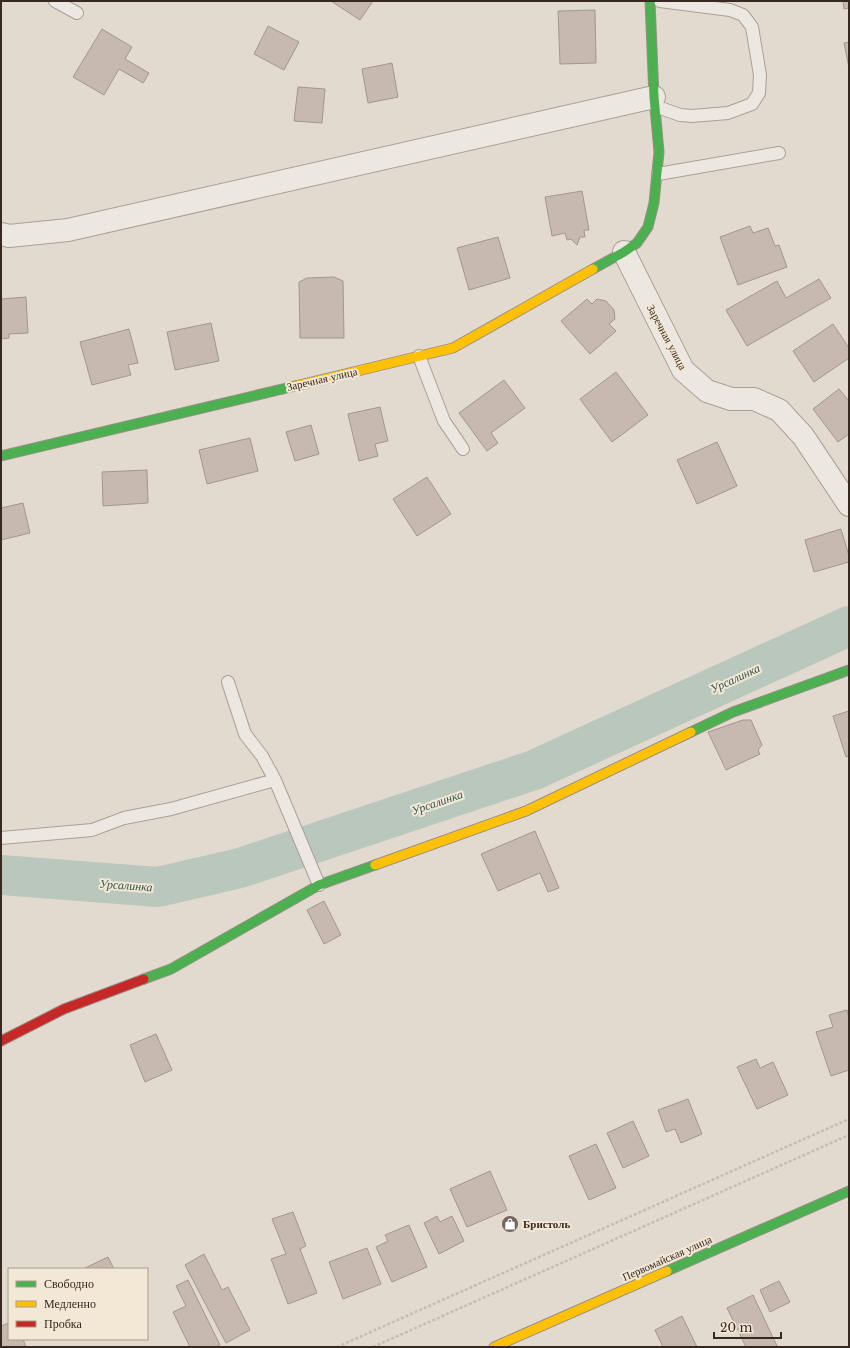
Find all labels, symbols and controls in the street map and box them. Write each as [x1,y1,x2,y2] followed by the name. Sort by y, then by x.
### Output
[644,302,690,372] street label: Заречная улица
[285,364,359,394] street label: Заречная улица
[708,660,762,696] water label: Урсалинка
[409,786,465,818] water label: Урсалинка
[99,876,153,894] water label: Урсалинка
[500,1214,520,1234] shop icon: Бристоль
[523,1217,570,1231] place label: Бристоль
[620,1232,714,1284] street label: Первомайская улица
[8,1268,148,1340] legend
[44,1276,94,1291] text: Свободно
[44,1296,96,1311] text: Медленно
[714,1314,781,1340] scale bar
[44,1316,82,1331] text: Пробка
[720,1320,752,1335] text: 20 m

